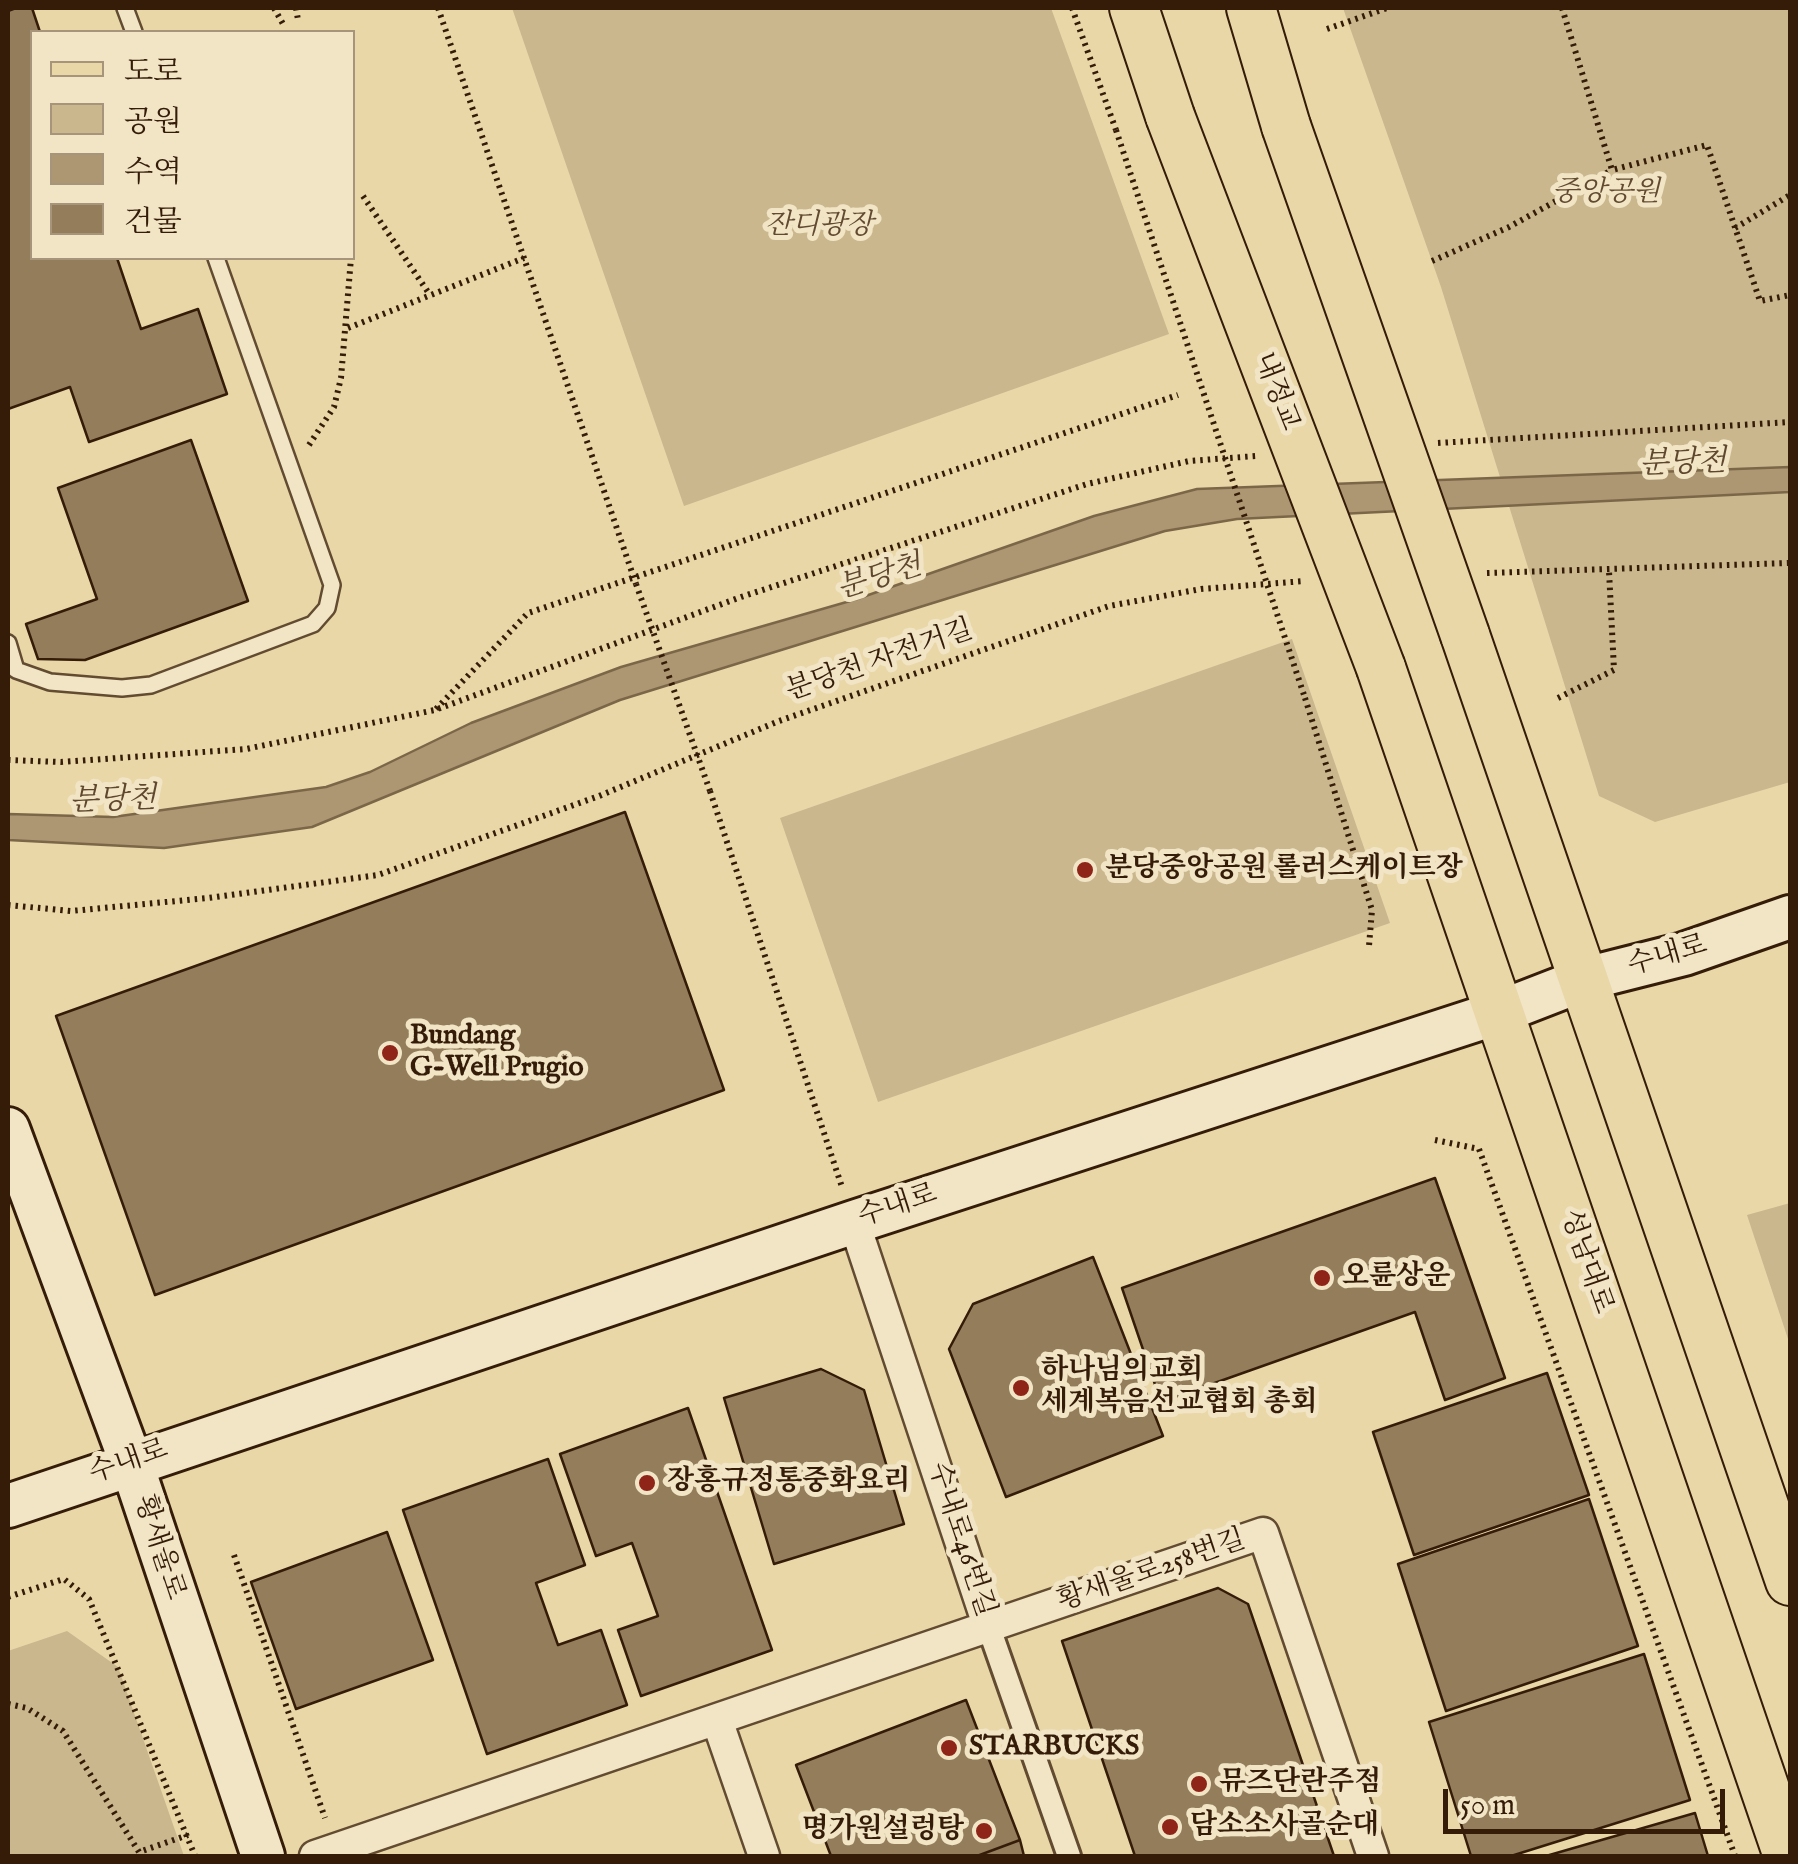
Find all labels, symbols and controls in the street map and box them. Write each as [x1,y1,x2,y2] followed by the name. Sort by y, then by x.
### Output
[30,30,355,260] legend
[124,54,182,92] text: 도로
[124,104,182,142] text: 공원
[124,154,182,192] text: 수역
[1552,177,1660,211] park label: 중앙공원
[124,204,182,242] text: 건물
[765,210,873,244] park label: 잔디광장
[1245,348,1305,436] street label: 내정교
[1639,445,1727,485] water label: 분당천
[833,549,927,609] water label: 분당천
[782,614,978,710] street label: 분당천 자전거길
[69,782,157,822] water label: 분당천
[1105,853,1463,887] place label: 분당중앙공원 롤러스케이트장
[1074,859,1096,881] marker: 분당중앙공원 롤러스케이트장
[1624,930,1712,984] street label: 수내로
[410,1020,583,1086] place label: Bundang G-Well Prugio
[379,1042,401,1064] marker: Bundang G-Well Prugio
[854,1178,942,1236] street label: 수내로
[1552,1205,1618,1319] street label: 성남대로
[1342,1261,1450,1295] place label: 오륜상운
[1311,1267,1333,1289] marker: 오륜상운
[1041,1355,1318,1421] place label: 하나님의교회 세계복음선교협회 총회
[1010,1377,1032,1399] marker: 하나님의교회 세계복음선교협회 총회
[85,1434,173,1492] street label: 수내로
[919,1458,1001,1622] street label: 수내로46번길
[667,1466,910,1500] place label: 장홍규정통중화요리
[636,1472,658,1494] marker: 장홍규정통중화요리
[125,1491,191,1605] street label: 황새울로
[1054,1524,1250,1620] street label: 황새울로258번길
[969,1731,1139,1765] place label: STARBUCKS
[938,1737,960,1759] marker: STARBUCKS
[1219,1767,1381,1801] place label: 뮤즈단란주점
[1448,1769,1730,1831] scale bar
[1188,1773,1210,1795] marker: 뮤즈단란주점
[1460,1787,1515,1825] text: 50 m
[1190,1810,1379,1844] place label: 담소소사골순대
[802,1814,964,1848] place label: 명가원설렁탕
[1159,1816,1181,1838] marker: 담소소사골순대
[973,1820,995,1842] marker: 명가원설렁탕

